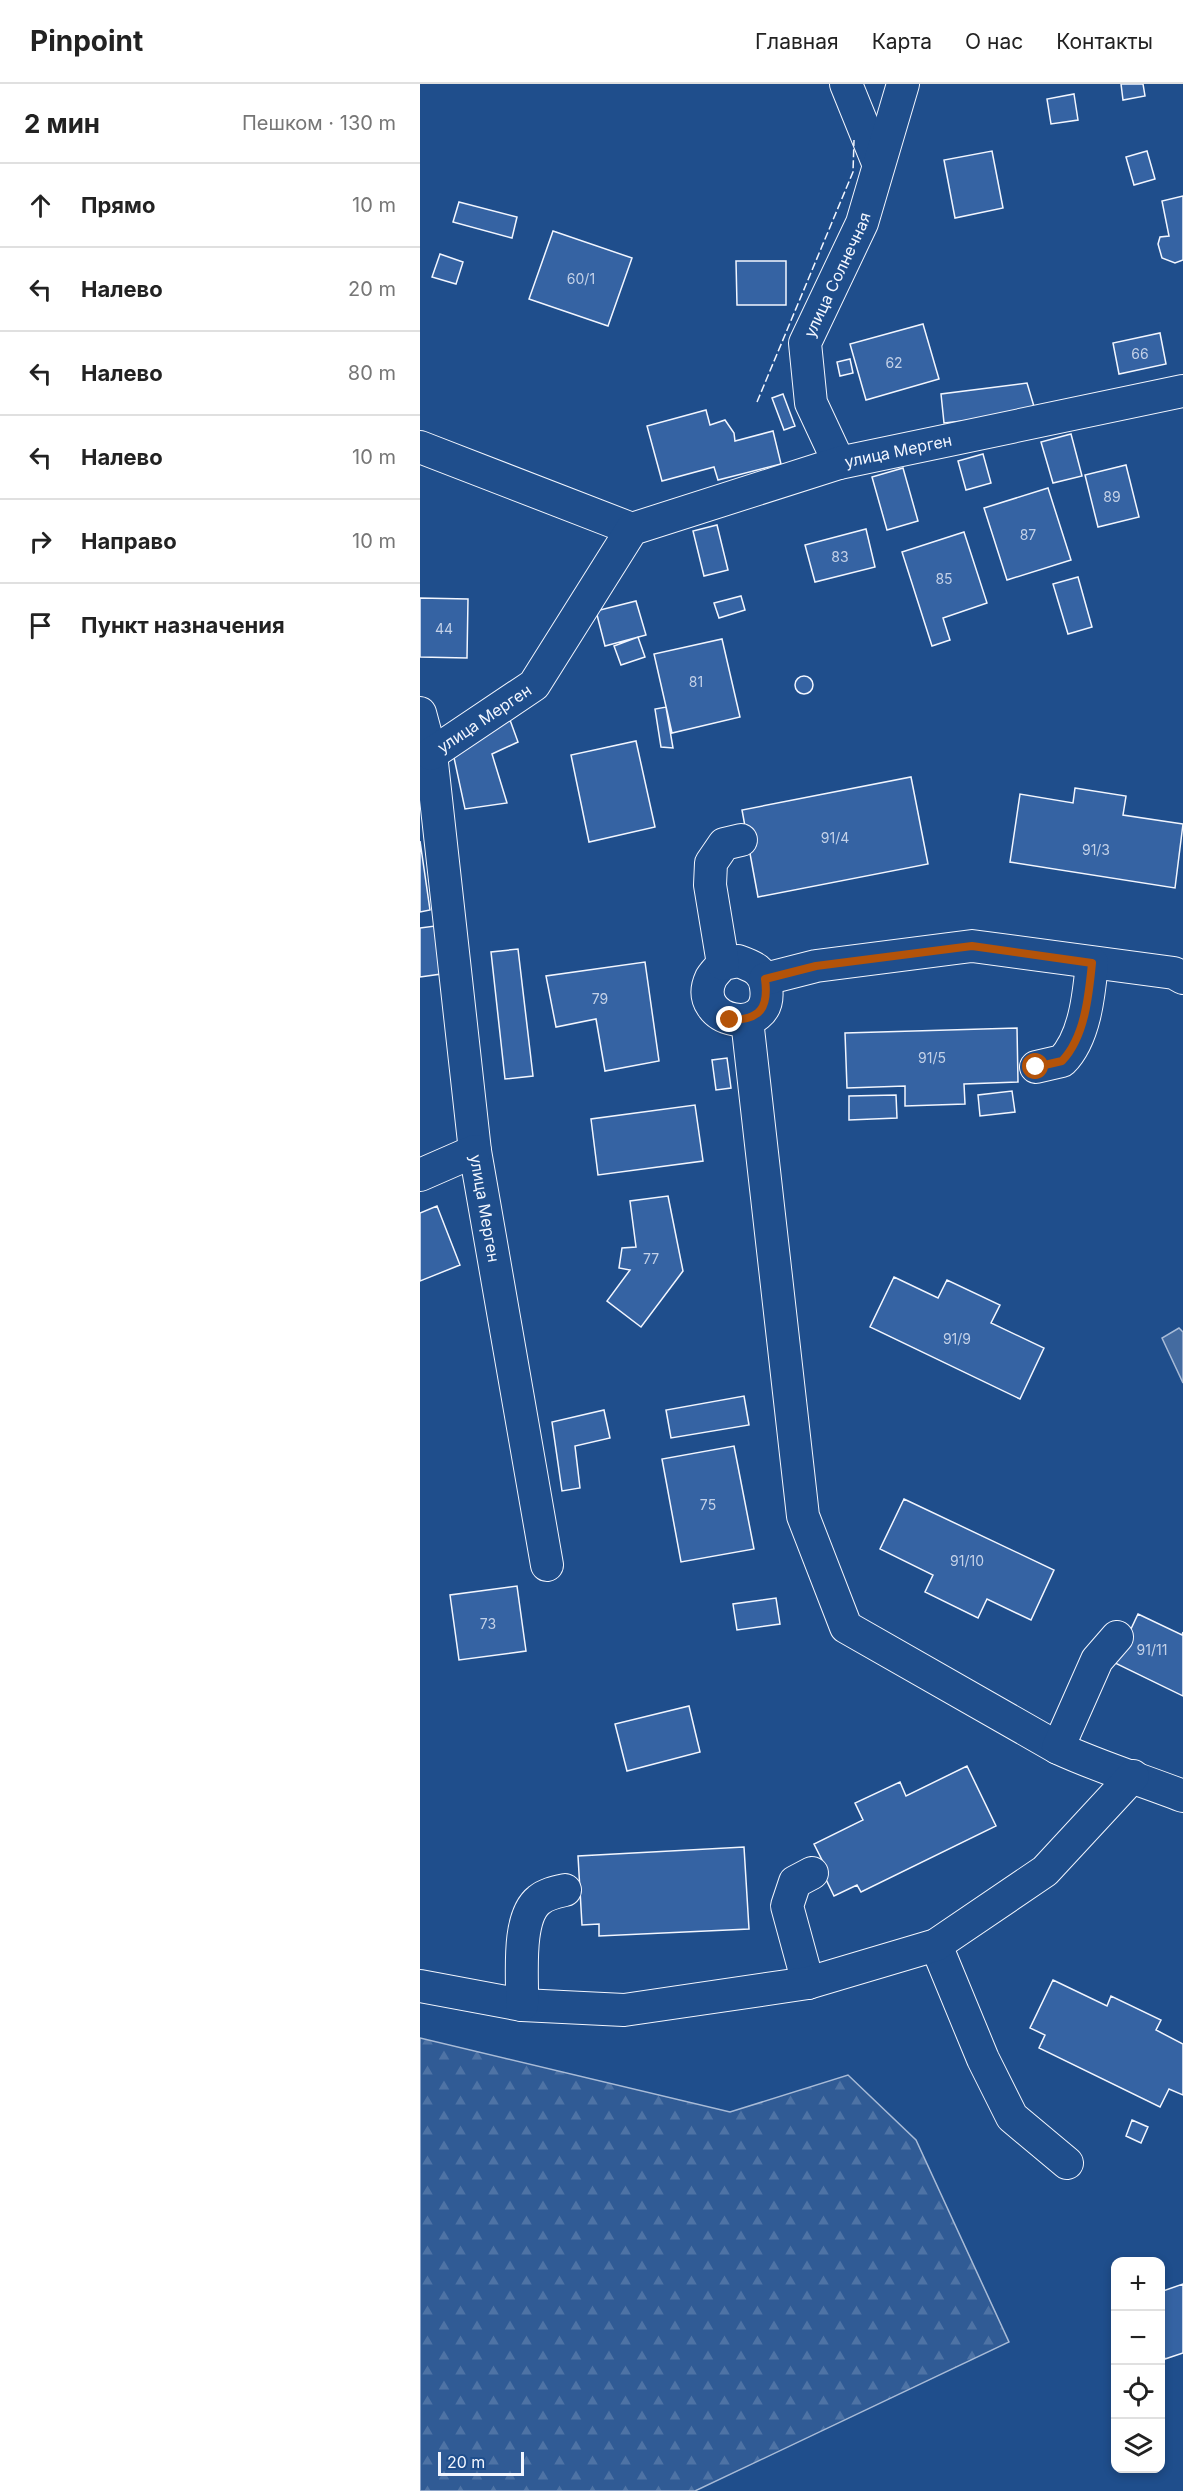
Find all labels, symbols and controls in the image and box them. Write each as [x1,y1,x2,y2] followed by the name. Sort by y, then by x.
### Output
[30,24,143,58] text: Pinpoint
[755,29,839,54] text: Главная
[872,29,932,54] text: Карта
[965,29,1023,54] text: О нас
[1056,29,1153,54] text: Контакты
[24,108,100,139] text: 2 мин
[242,111,396,135] text: Пешком · 130 m
[24,189,57,222] icon: ahead
[81,192,155,218] text: Прямо
[352,193,396,217] text: 10 m
[799,210,875,341] street label: улица Солнечная
[567,270,595,287] house number: 60/1
[24,273,57,306] icon: left
[81,276,163,302] text: Налево
[348,277,396,301] text: 20 m
[1131,345,1149,362] house number: 66
[885,354,903,371] house number: 62
[24,357,57,390] icon: left
[81,360,163,386] text: Налево
[348,361,396,385] text: 80 m
[843,430,954,472] street label: улица Мерген
[24,441,57,474] icon: left
[81,444,163,470] text: Налево
[352,445,396,469] text: 10 m
[1103,488,1121,505] house number: 89
[24,525,57,558] icon: right
[1020,526,1036,543] house number: 87
[81,528,177,554] text: Направо
[352,529,396,553] text: 10 m
[831,548,849,565] house number: 83
[935,570,953,587] house number: 85
[24,609,57,642] icon: arrive
[81,612,285,638] text: Пункт назначения
[435,620,453,637] house number: 44
[689,673,703,690] house number: 81
[433,680,535,757] street label: улица Мерген
[821,829,849,846] house number: 91/4
[1082,841,1110,858] house number: 91/3
[592,990,608,1007] house number: 79
[716,1006,742,1032] route end
[918,1049,946,1066] house number: 91/5
[1022,1053,1048,1079] route start
[466,1153,504,1264] street label: улица Мерген
[643,1250,659,1267] house number: 77
[943,1330,971,1347] house number: 91/9
[700,1496,716,1513] house number: 75
[950,1552,984,1569] house number: 91/10
[480,1615,496,1632] house number: 73
[1137,1641,1167,1658] house number: 91/11
[1111,2257,1165,2473] map controls
[1111,2257,1165,2311] button: +
[1111,2311,1165,2365] button: −
[1111,2365,1165,2419] button: locate
[1111,2419,1165,2473] button: layers
[438,2449,524,2476] scale bar
[447,2452,485,2472] text: 20 m

